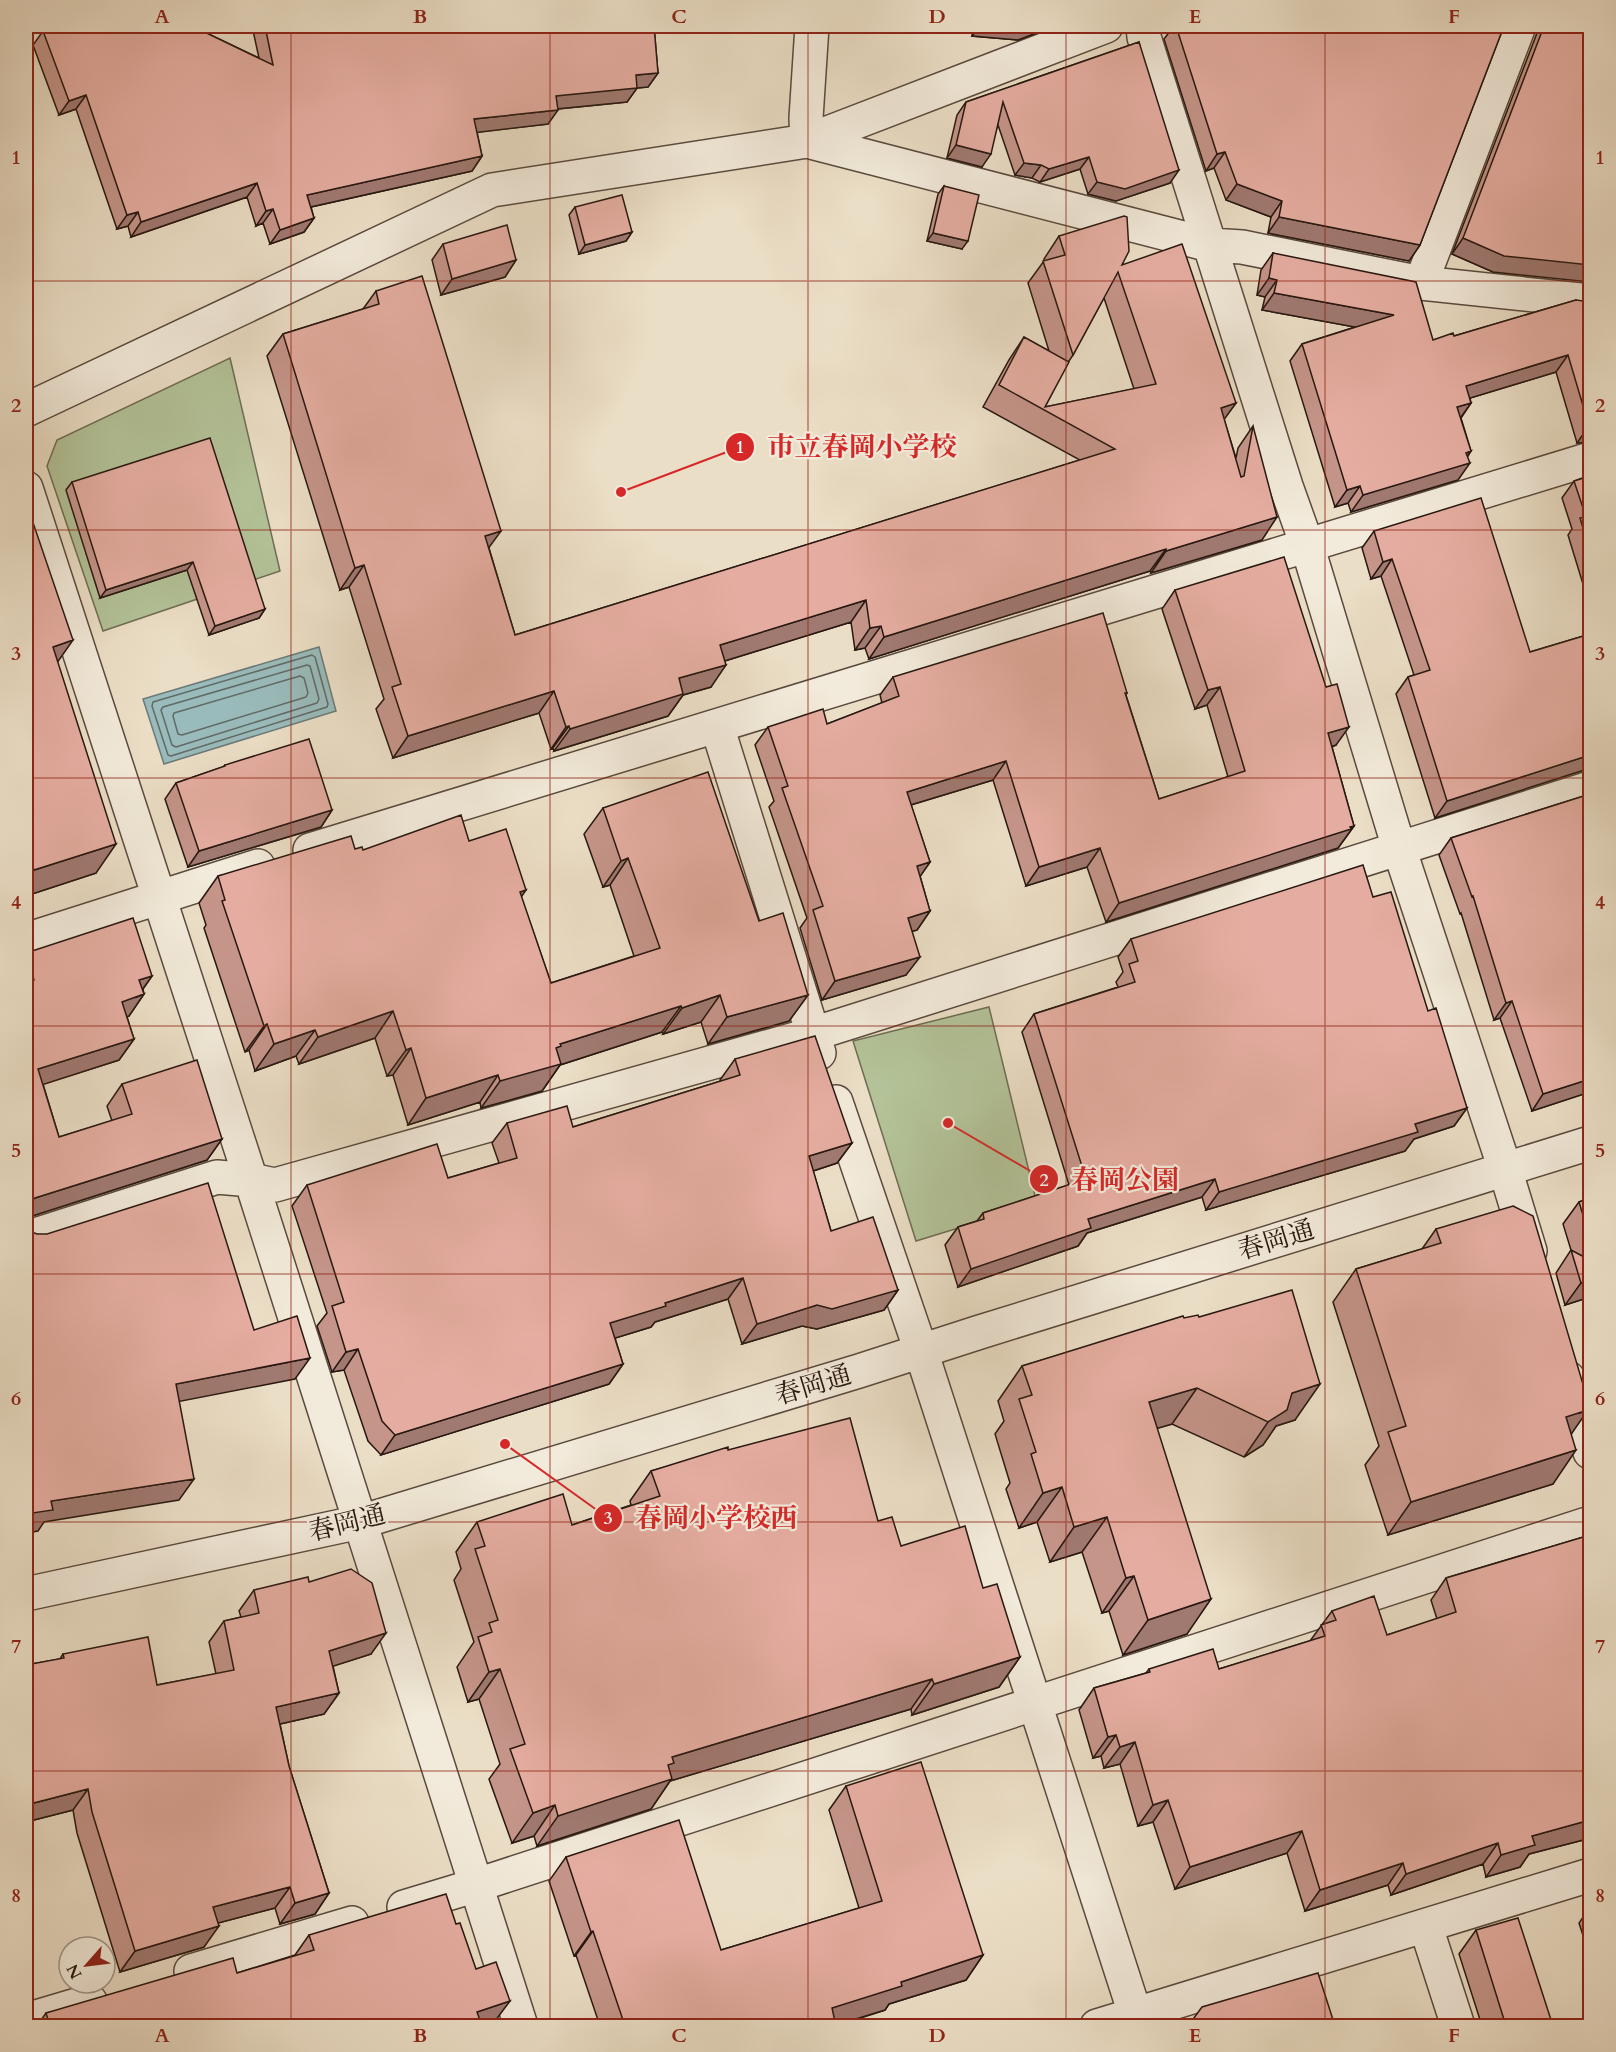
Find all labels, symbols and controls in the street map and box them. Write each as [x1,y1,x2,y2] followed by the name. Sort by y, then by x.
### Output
[154,3,170,30] text: A
[413,3,427,30] text: B
[671,3,687,30] text: C
[928,3,946,30] text: D
[1189,3,1201,30] text: E
[1448,3,1460,30] text: F
[11,144,21,171] text: 1
[1595,144,1605,171] text: 1
[11,392,21,419] text: 2
[1595,392,1605,419] text: 2
[725,424,968,469] callout: 市立春岡小学校
[768,429,957,466] text: 市立春岡小学校
[735,435,745,460] text: 1
[11,640,21,667] text: 3
[1595,640,1605,667] text: 3
[11,889,21,916] text: 4
[1595,889,1605,916] text: 4
[11,1137,21,1164] text: 5
[1595,1137,1605,1164] text: 5
[1029,1157,1191,1202] callout: 春岡公園
[1071,1162,1179,1199] text: 春岡公園
[1039,1168,1049,1193] text: 2
[1234,1212,1318,1268] street label: 春岡通
[771,1357,855,1413] street label: 春岡通
[11,1385,21,1412] text: 6
[1595,1385,1605,1412] text: 6
[593,1495,809,1540] callout: 春岡小学校西
[305,1497,389,1549] street label: 春岡通
[635,1500,797,1537] text: 春岡小学校西
[603,1506,613,1531] text: 3
[11,1633,21,1660] text: 7
[1595,1633,1605,1660] text: 7
[11,1882,21,1909] text: 8
[1595,1882,1605,1909] text: 8
[57,1935,117,1995] north arrow
[62,1960,88,1983] text: N
[154,2022,170,2049] text: A
[413,2022,427,2049] text: B
[671,2022,687,2049] text: C
[928,2022,946,2049] text: D
[1189,2022,1201,2049] text: E
[1448,2022,1460,2049] text: F

